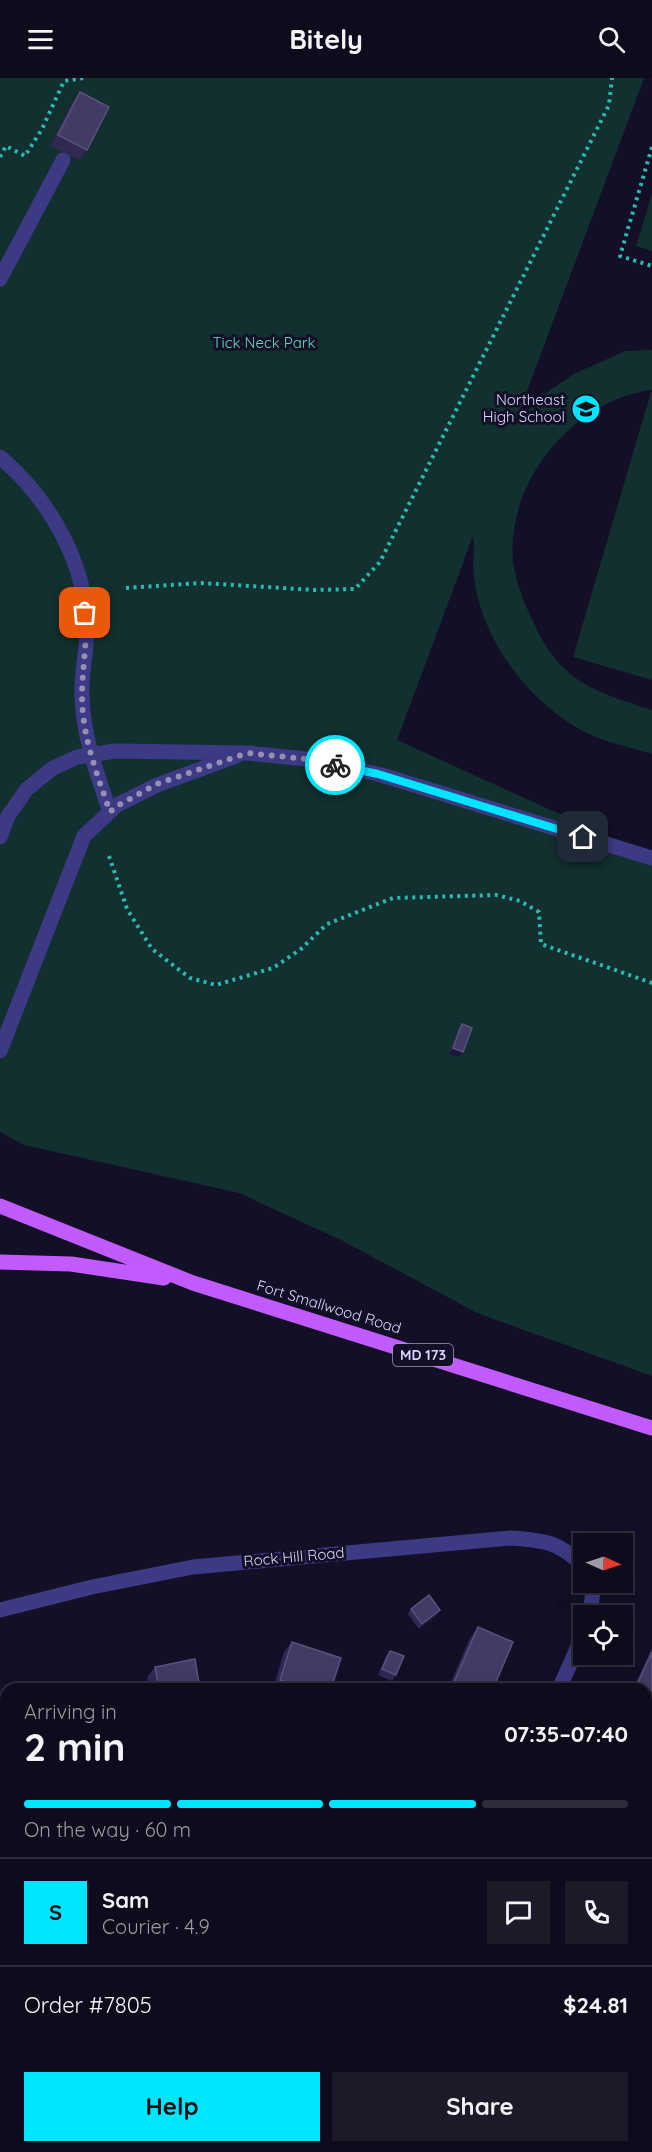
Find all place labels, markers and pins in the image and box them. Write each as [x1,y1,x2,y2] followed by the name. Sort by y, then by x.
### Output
[483,390,565,426] place label: Northeast High School
[570,393,602,425] school or university icon: Northeast High School
[59,587,110,638] pin
[557,811,608,862] pin

